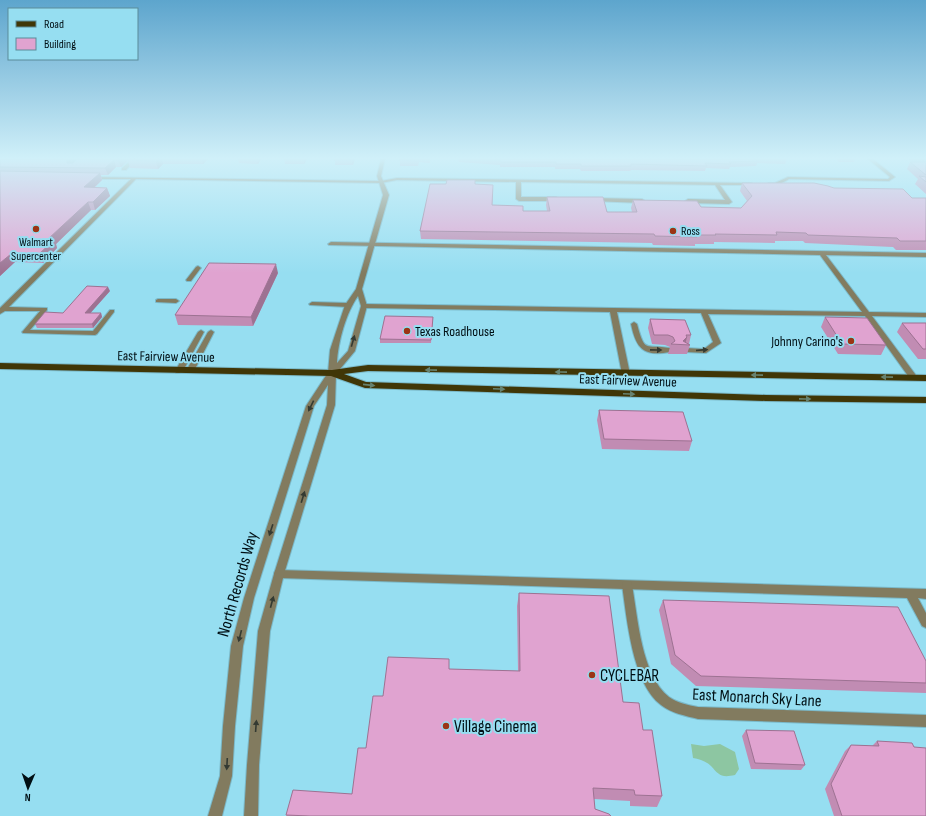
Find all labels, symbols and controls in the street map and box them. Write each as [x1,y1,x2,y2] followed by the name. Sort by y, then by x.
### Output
[8,8,138,60] legend
[44,17,64,32] text: Road
[44,37,76,52] text: Building
[31,224,41,234] marker: Walmart Supercenter
[681,224,700,239] place label: Ross
[668,226,678,236] marker: Ross
[11,235,61,264] place label: Walmart Supercenter
[415,323,495,340] place label: Texas Roadhouse
[402,326,412,336] marker: Texas Roadhouse
[770,333,843,350] place label: Johnny Carino's
[350,335,356,347] one-way arrow
[846,336,856,346] marker: Johnny Carino's
[117,347,215,366] street label: East Fairview Avenue
[650,347,663,353] one-way arrow
[696,347,709,353] one-way arrow
[425,366,437,373] one-way arrow
[555,369,567,376] one-way arrow
[579,370,677,391] street label: East Fairview Avenue
[751,371,763,378] one-way arrow
[881,374,893,381] one-way arrow
[363,382,375,388] one-way arrow
[493,386,506,392] one-way arrow
[623,390,635,397] one-way arrow
[799,396,812,402] one-way arrow
[308,400,314,412] one-way arrow
[300,490,306,502] one-way arrow
[268,524,274,536] one-way arrow
[213,529,263,639] street label: North Records Way
[269,596,275,609] one-way arrow
[237,630,243,642] one-way arrow
[600,666,659,686] place label: CYCLEBAR
[587,670,597,680] marker: CYCLEBAR
[692,685,822,711] street label: East Monarch Sky Lane
[454,717,537,737] place label: Village Cinema
[253,720,260,732] one-way arrow
[441,721,451,731] marker: Village Cinema
[223,758,230,770] one-way arrow
[8,768,48,808] north arrow
[24,791,31,804] text: N

